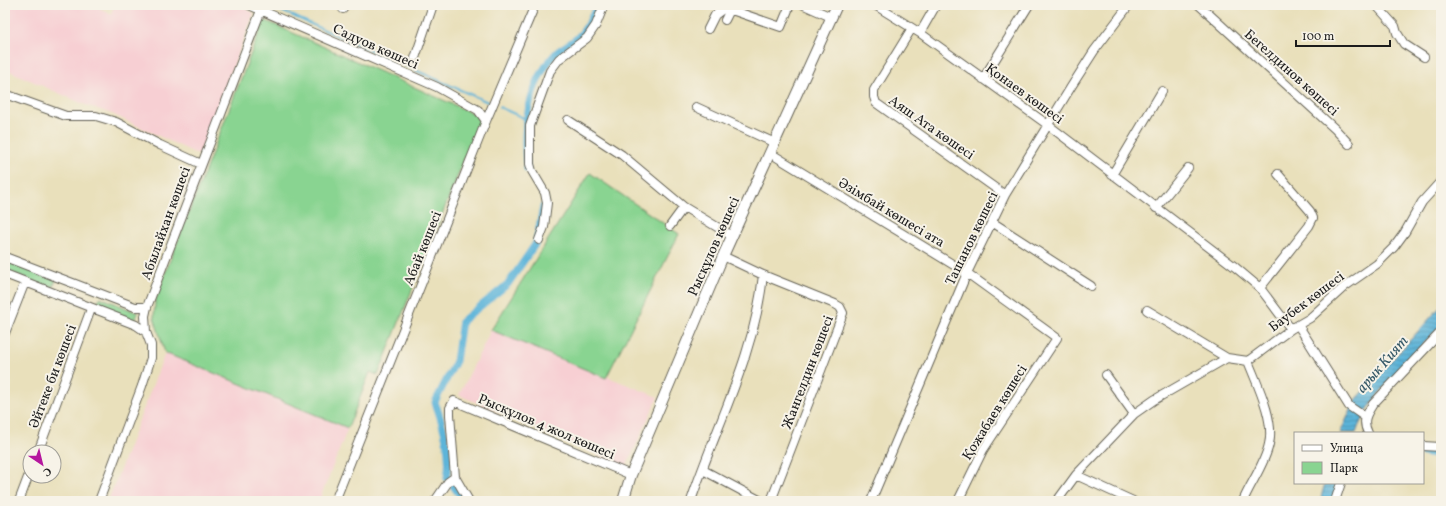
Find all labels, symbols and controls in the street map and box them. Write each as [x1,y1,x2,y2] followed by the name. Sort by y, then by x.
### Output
[329,20,421,75] street label: Садуов көшесі
[1296,22,1390,48] scale bar
[1240,25,1342,121] street label: Бегелдинов көшесі
[1302,29,1335,45] text: 100 m
[981,59,1067,129] street label: Қонаев көшесі
[884,92,978,165] street label: Аяш Ата көшесі
[137,164,196,283] street label: Абылайхан көшесі
[834,174,948,253] street label: Әзімбай көшесі ата
[941,189,1003,289] street label: Ташанов көшесі
[684,194,745,299] street label: Рысқұлов көшесі
[400,208,447,289] street label: Абай көшесі
[1265,267,1349,337] street label: Баубек көшесі
[778,313,839,432] street label: Жангелдин көшесі
[25,322,82,431] street label: Әйтеке би көшесі
[1352,332,1414,398] water label: арык Кият
[958,361,1032,464] street label: Қожабаев көшесі
[475,390,618,465] street label: Рысқұлов 4 жол көшесі
[1294,432,1424,484] legend
[1330,441,1363,457] text: Улица
[22,444,62,484] north arrow
[1330,461,1358,477] text: Парк
[40,463,54,479] text: С

